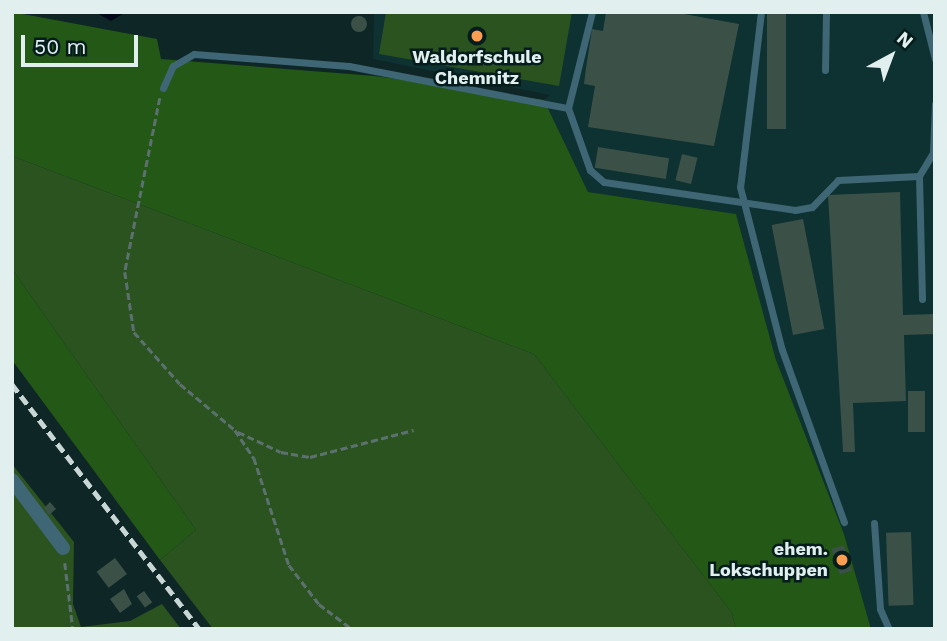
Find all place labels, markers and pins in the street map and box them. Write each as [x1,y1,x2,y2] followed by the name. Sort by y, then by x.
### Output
[469,28,485,44] marker: Waldorfschule Chemnitz
[412,47,542,90] place label: Waldorfschule Chemnitz
[709,539,828,582] place label: ehem. Lokschuppen
[834,552,850,568] marker: ehem. Lokschuppen

